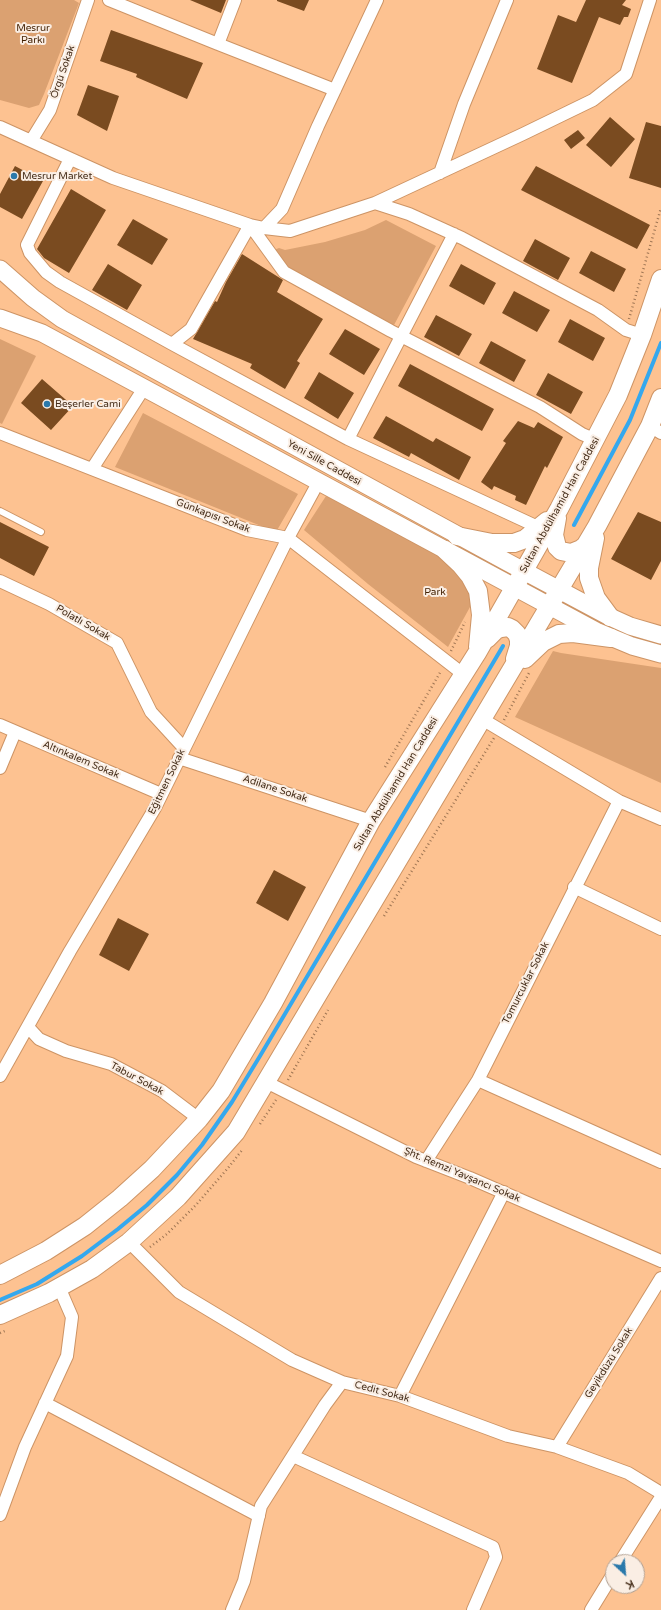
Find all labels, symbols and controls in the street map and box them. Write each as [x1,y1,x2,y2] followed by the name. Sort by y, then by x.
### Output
[16,22,50,46] park label: Mesrur Parkı
[48,44,78,100] street label: Örgü Sokak
[22,170,92,182] place label: Mesrur Market
[9,171,19,181] marker: Mesrur Market
[55,398,121,410] place label: Beşerler Cami
[42,399,52,409] marker: Beşerler Cami
[518,435,602,575] street label: Sultan Abdülhamid Han Caddesi
[285,438,363,488] street label: Yeni Sille Caddesi
[174,496,252,536] street label: Günkapısı Sokak
[424,586,446,598] park label: Park
[54,603,112,643] street label: Polatlı Sokak
[351,715,441,853] street label: Sultan Abdülhamid Han Caddesi
[41,738,121,782] street label: Altınkalem Sokak
[146,747,188,817] street label: Eğitmen Sokak
[241,773,309,805] street label: Adilane Sokak
[500,940,552,1026] street label: Tomurcuklar Sokak
[108,1060,166,1098] street label: Tabur Sokak
[402,1145,522,1205] street label: Şht. Remzi Yavşancı Sokak
[582,1325,636,1401] street label: Geyikdüzü Sokak
[353,1379,411,1405] street label: Cedit Sokak
[605,1554,645,1594] north arrow
[624,1577,636,1592] text: K

